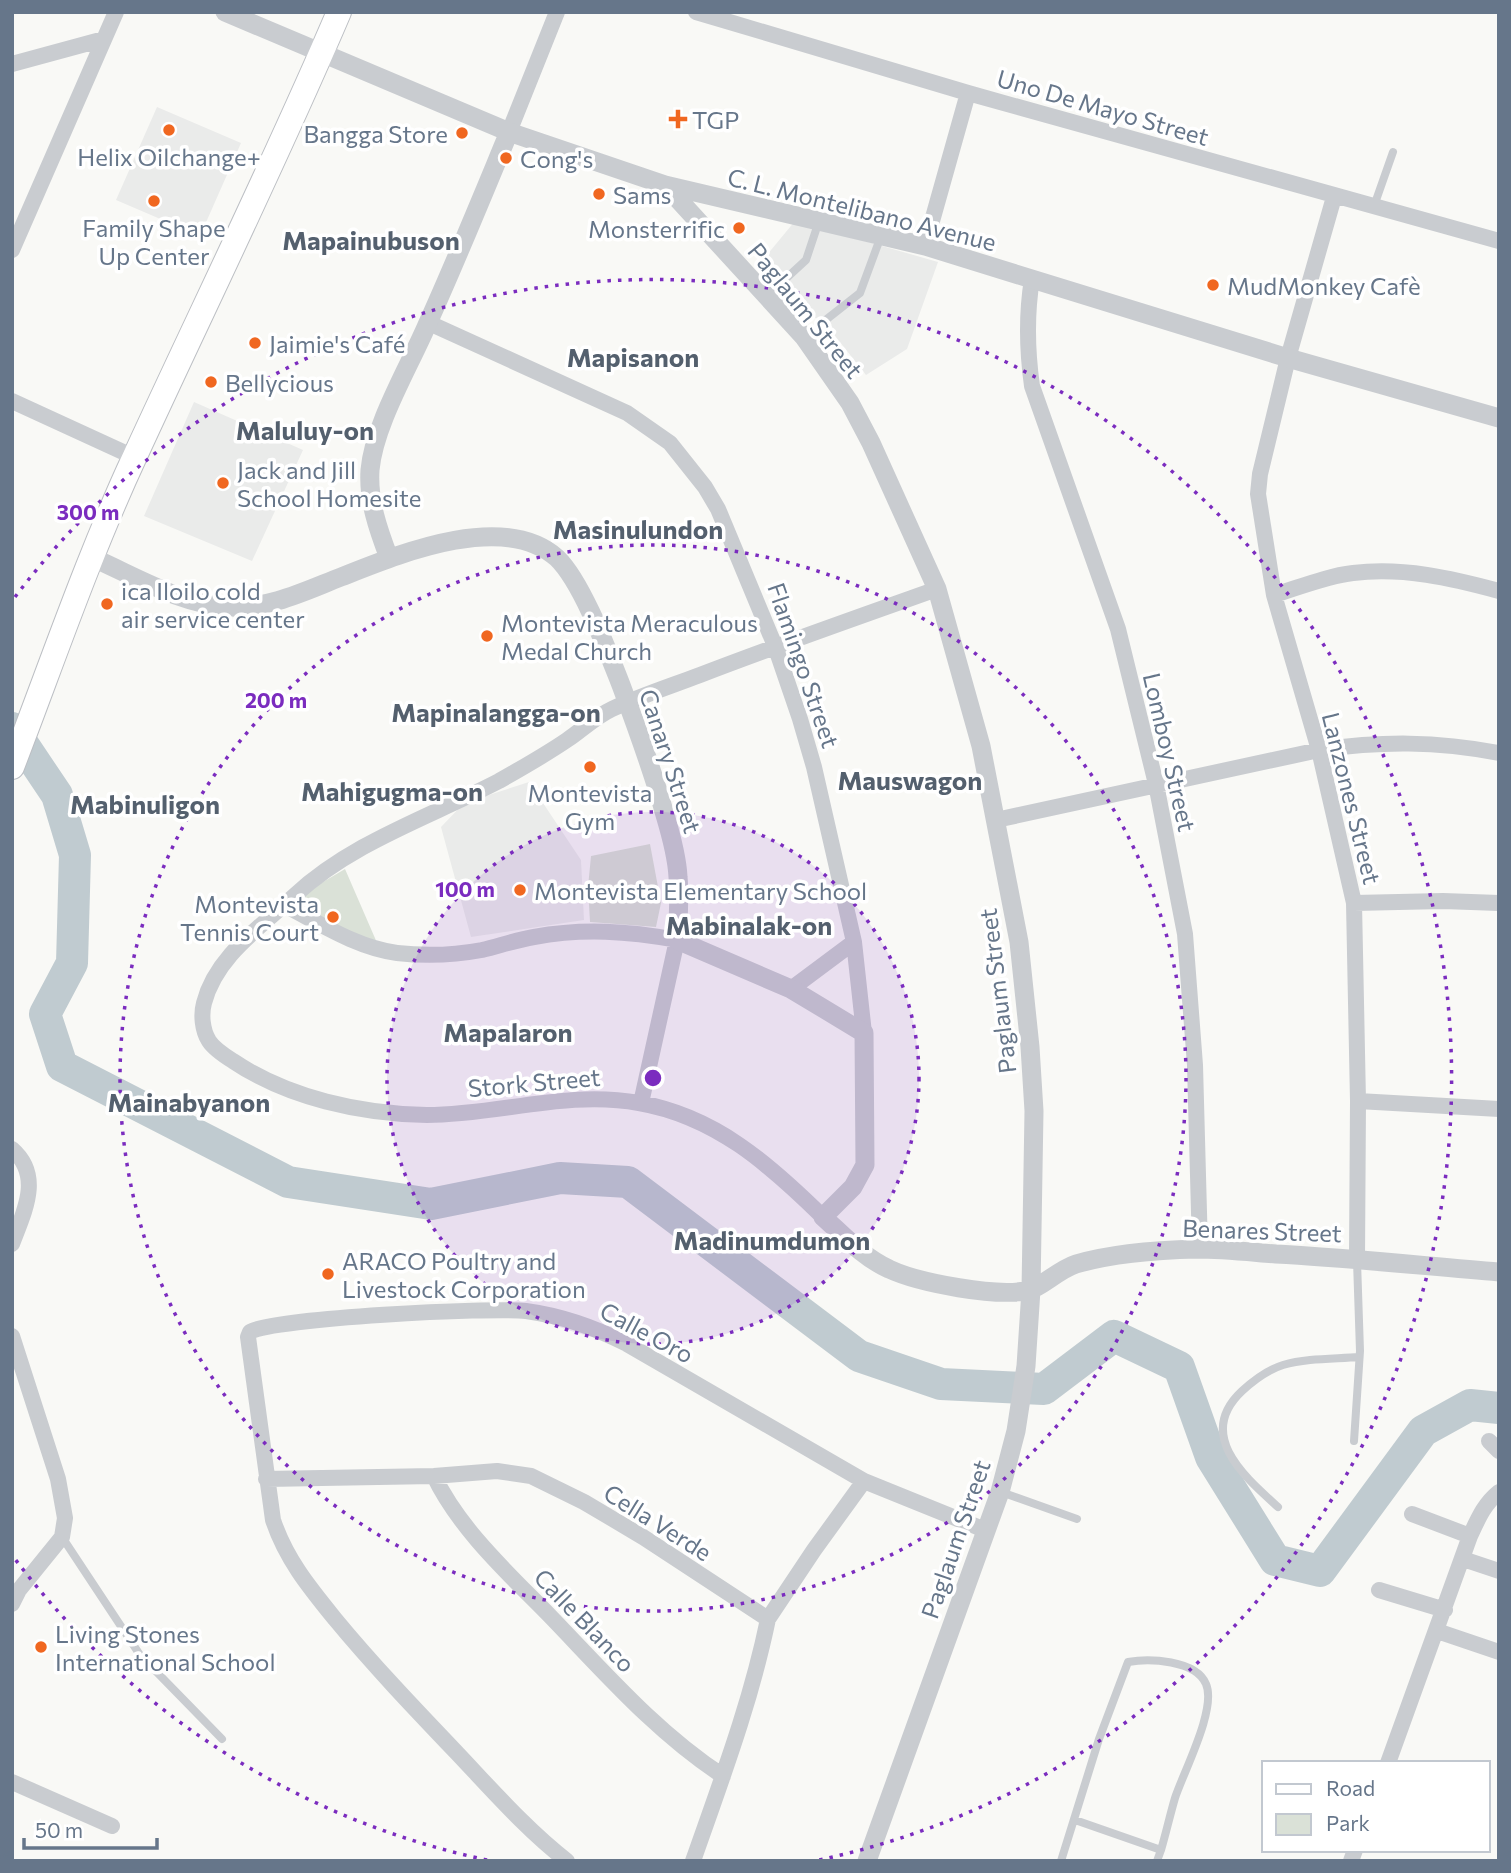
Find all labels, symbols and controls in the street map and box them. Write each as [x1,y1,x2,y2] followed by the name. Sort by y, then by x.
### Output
[994,63,1212,151] street label: Uno De Mayo Street
[692,105,739,134] place label: TGP
[670,111,686,127] marker: TGP
[304,119,448,148] place label: Bangga Store
[161,122,177,138] marker: Helix Oilchange+
[454,125,470,141] marker: Bangga Store
[77,142,261,171] place label: Helix Oilchange+
[520,144,593,173] place label: Cong's
[498,150,514,166] marker: Cong's
[725,162,999,256] street label: C. L. Montelibano Avenue
[613,180,672,209] place label: Sams
[591,186,607,202] marker: Sams
[146,193,162,209] marker: Family Shape Up Center
[82,213,226,270] place label: Family Shape Up Center
[588,214,725,243] place label: Monsterrific
[731,220,747,236] marker: Monsterrific
[282,224,460,255] district label: Mapainubuson
[742,236,870,384] street label: Paglaum Street
[1227,271,1421,300] place label: MudMonkey Cafè
[1205,277,1221,293] marker: MudMonkey Cafè
[269,329,405,358] place label: Jaimie's Café
[247,335,263,351] marker: Jaimie's Café
[567,341,699,372] district label: Mapisanon
[225,368,334,397] place label: Bellycious
[203,374,219,390] marker: Bellycious
[236,414,374,445] district label: Maluluy-on
[237,455,421,512] place label: Jack and Jill School Homesite
[215,475,231,491] marker: Jack and Jill School Homesite
[57,499,119,524] text: 300 m
[553,513,723,544] district label: Masinulundon
[121,576,305,633] place label: ica Iloilo cold air service center
[762,579,846,752] street label: Flamingo Street
[99,596,115,612] marker: ica Iloilo cold air service center
[501,608,758,665] place label: Montevista Meraculous Medal Church
[479,628,495,644] marker: Montevista Meraculous Medal Church
[1138,670,1202,834] street label: Lomboy Street
[634,685,708,837] street label: Canary Street
[245,687,307,712] text: 200 m
[391,696,601,727] district label: Mapinalangga-on
[1317,709,1387,887] street label: Lanzones Street
[582,759,598,775] marker: Montevista Gym
[838,764,982,795] district label: Mauswagon
[301,775,483,806] district label: Mahigugma-on
[528,778,652,835] place label: Montevista Gym
[70,788,220,819] district label: Mabinuligon
[435,876,495,901] text: 100 m
[534,876,867,905] place label: Montevista Elementary School
[512,882,528,898] marker: Montevista Elementary School
[180,889,319,946] place label: Montevista Tennis Court
[972,907,1022,1075] street label: Paglaum Street
[325,909,341,925] marker: Montevista Tennis Court
[666,909,832,940] district label: Mabinalak-on
[443,1016,573,1047] district label: Mapalaron
[467,1062,602,1102] street label: Stork Street
[641,1066,665,1090] centre of rings
[108,1086,270,1117] district label: Mainabyanon
[1182,1213,1342,1247] street label: Benares Street
[674,1224,870,1255] district label: Madinumdumon
[342,1246,586,1303] place label: ARACO Poultry and Livestock Corporation
[320,1266,336,1282] marker: ARACO Poultry and Livestock Corporation
[595,1295,699,1369] street label: Calle Oro
[914,1456,996,1622] street label: Paglaum Street
[599,1477,717,1567] street label: Cella Verde
[529,1562,641,1678] street label: Calle Blanco
[55,1619,276,1676] place label: Living Stones International School
[33,1639,49,1655] marker: Living Stones International School
[1262,1761,1490,1852] legend
[1326,1775,1375,1800] text: Road
[24,1806,158,1850] scale bar
[1326,1810,1370,1835] text: Park
[35,1817,83,1842] text: 50 m

